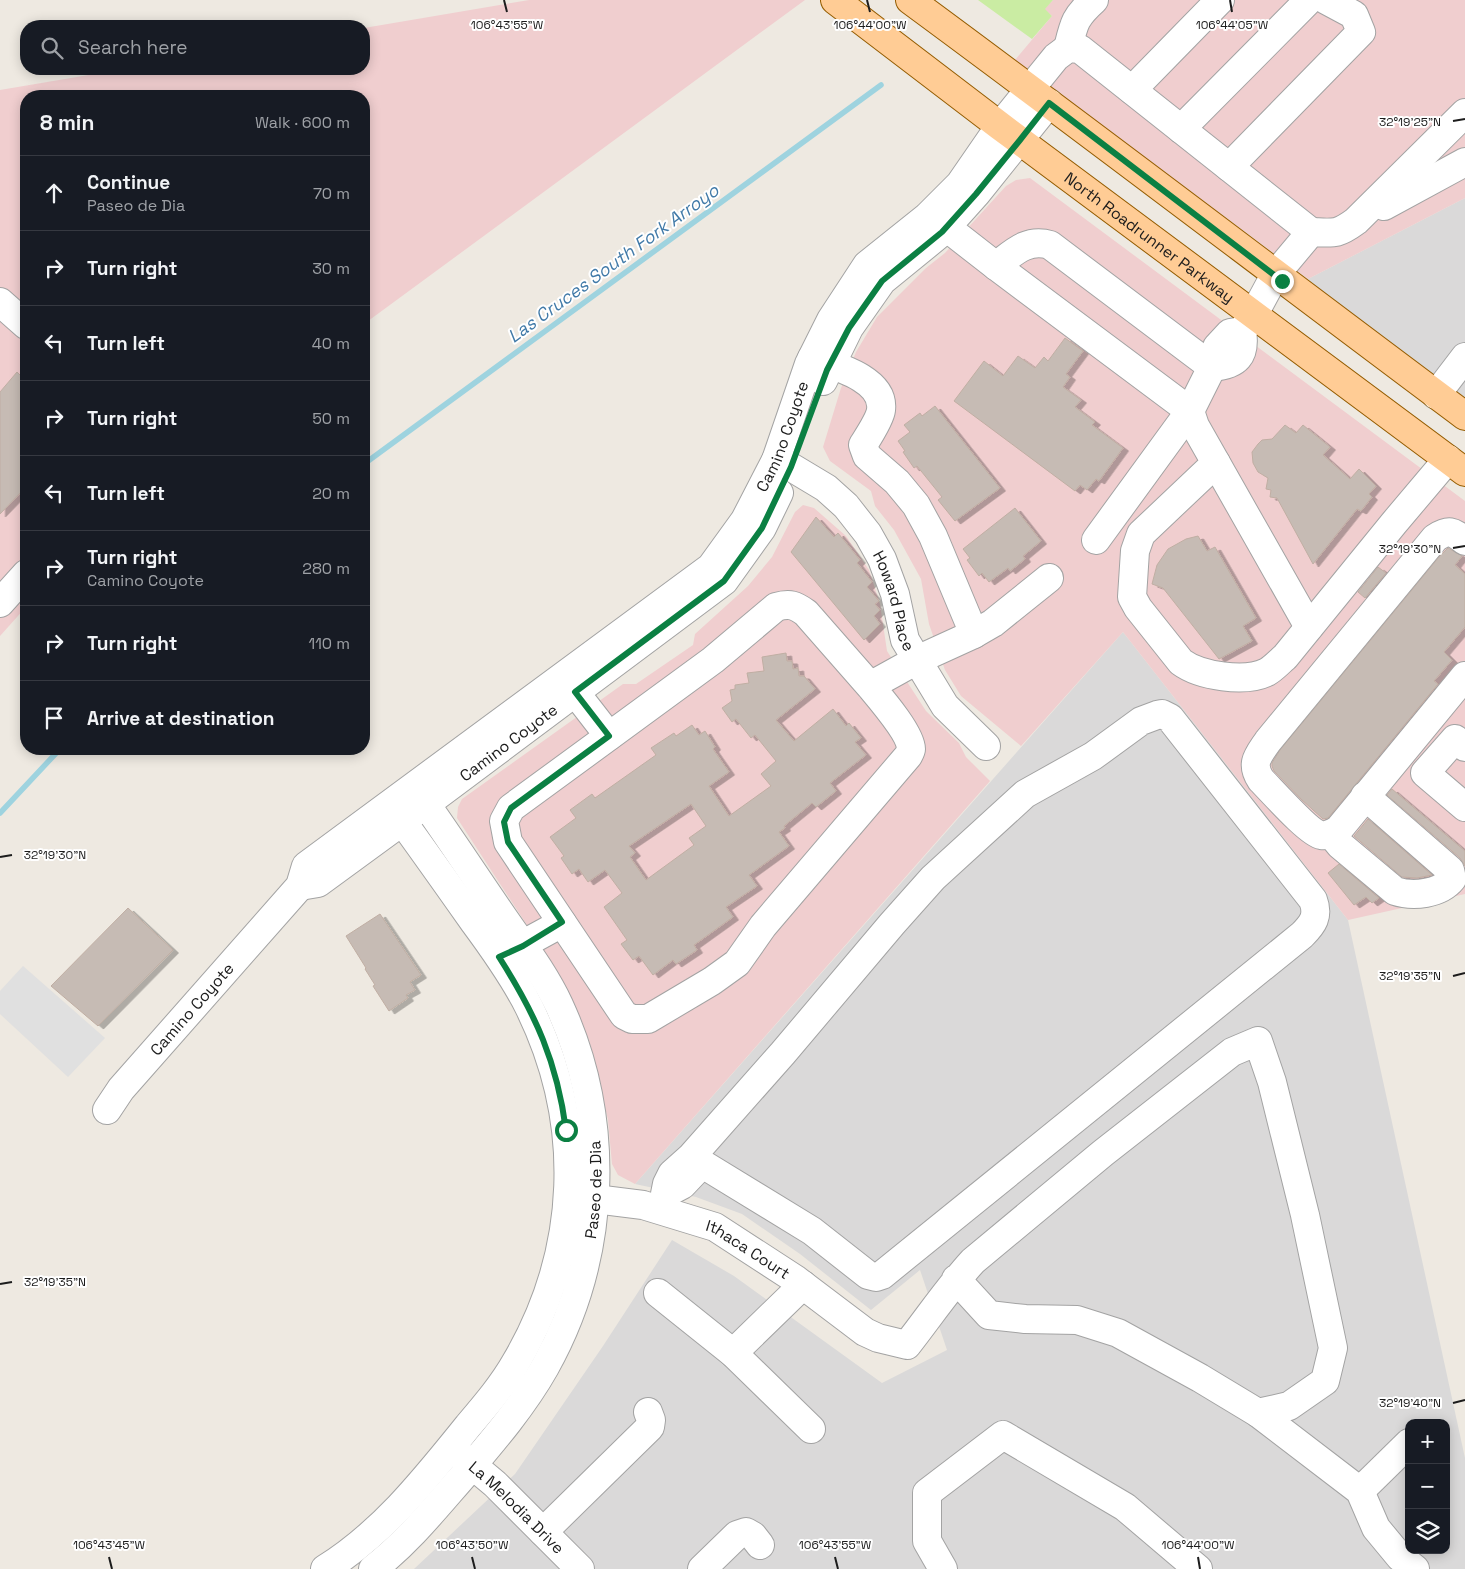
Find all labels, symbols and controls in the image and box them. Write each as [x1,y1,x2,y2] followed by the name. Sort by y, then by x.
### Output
[471,17,544,33] text: 106°43'55"W
[833,17,907,33] text: 106°44'00"W
[1196,17,1269,33] text: 106°44'05"W
[20,20,370,75] search box
[38,34,66,62] icon: search
[78,35,188,60] text: Search here
[40,109,94,136] text: 8 min
[255,112,350,133] text: Walk · 600 m
[1379,114,1441,130] text: 32°19'25"N
[1060,167,1239,308] street label: North Roadrunner Parkway
[87,170,170,195] text: Continue
[503,178,724,347] water label: Las Cruces South Fork Arroyo
[40,179,68,207] icon: ahead
[313,183,350,204] text: 70 m
[87,195,185,216] text: Paseo de Dia
[40,254,68,282] icon: right
[87,256,177,281] text: Turn right
[312,258,350,279] text: 30 m
[1271,270,1294,293] route end
[40,329,68,357] icon: left
[87,331,165,356] text: Turn left
[312,333,350,354] text: 40 m
[751,378,813,495] street label: Camino Coyote
[40,404,68,432] icon: right
[87,406,177,431] text: Turn right
[312,408,350,429] text: 50 m
[40,479,68,507] icon: left
[87,481,165,506] text: Turn left
[312,483,350,504] text: 20 m
[1379,541,1441,557] text: 32°19'30"N
[87,545,177,570] text: Turn right
[869,546,920,655] street label: Howard Place
[40,554,68,582] icon: right
[302,558,350,579] text: 280 m
[87,570,204,591] text: Camino Coyote
[40,629,68,657] icon: right
[87,631,177,656] text: Turn right
[308,633,350,654] text: 110 m
[455,699,562,786] street label: Camino Coyote
[40,704,68,732] icon: arrive
[87,706,275,731] text: Arrive at destination
[24,847,86,863] text: 32°19'30"N
[145,958,238,1060] street label: Camino Coyote
[1379,968,1441,984] text: 32°19'35"N
[555,1119,578,1142] route start
[580,1140,606,1240] street label: Paseo de Dia
[703,1214,794,1283] street label: Ithaca Court
[24,1274,86,1290] text: 32°19'35"N
[1379,1395,1441,1411] text: 32°19'40"N
[1405,1419,1450,1554] map controls
[1405,1419,1450,1464] button: +
[465,1456,569,1558] street label: La Melodia Drive
[1405,1464,1450,1509] button: −
[1405,1509,1450,1554] button: layers
[73,1537,146,1553] text: 106°43'45"W
[436,1537,509,1553] text: 106°43'50"W
[799,1537,872,1553] text: 106°43'55"W
[1161,1537,1235,1553] text: 106°44'00"W

